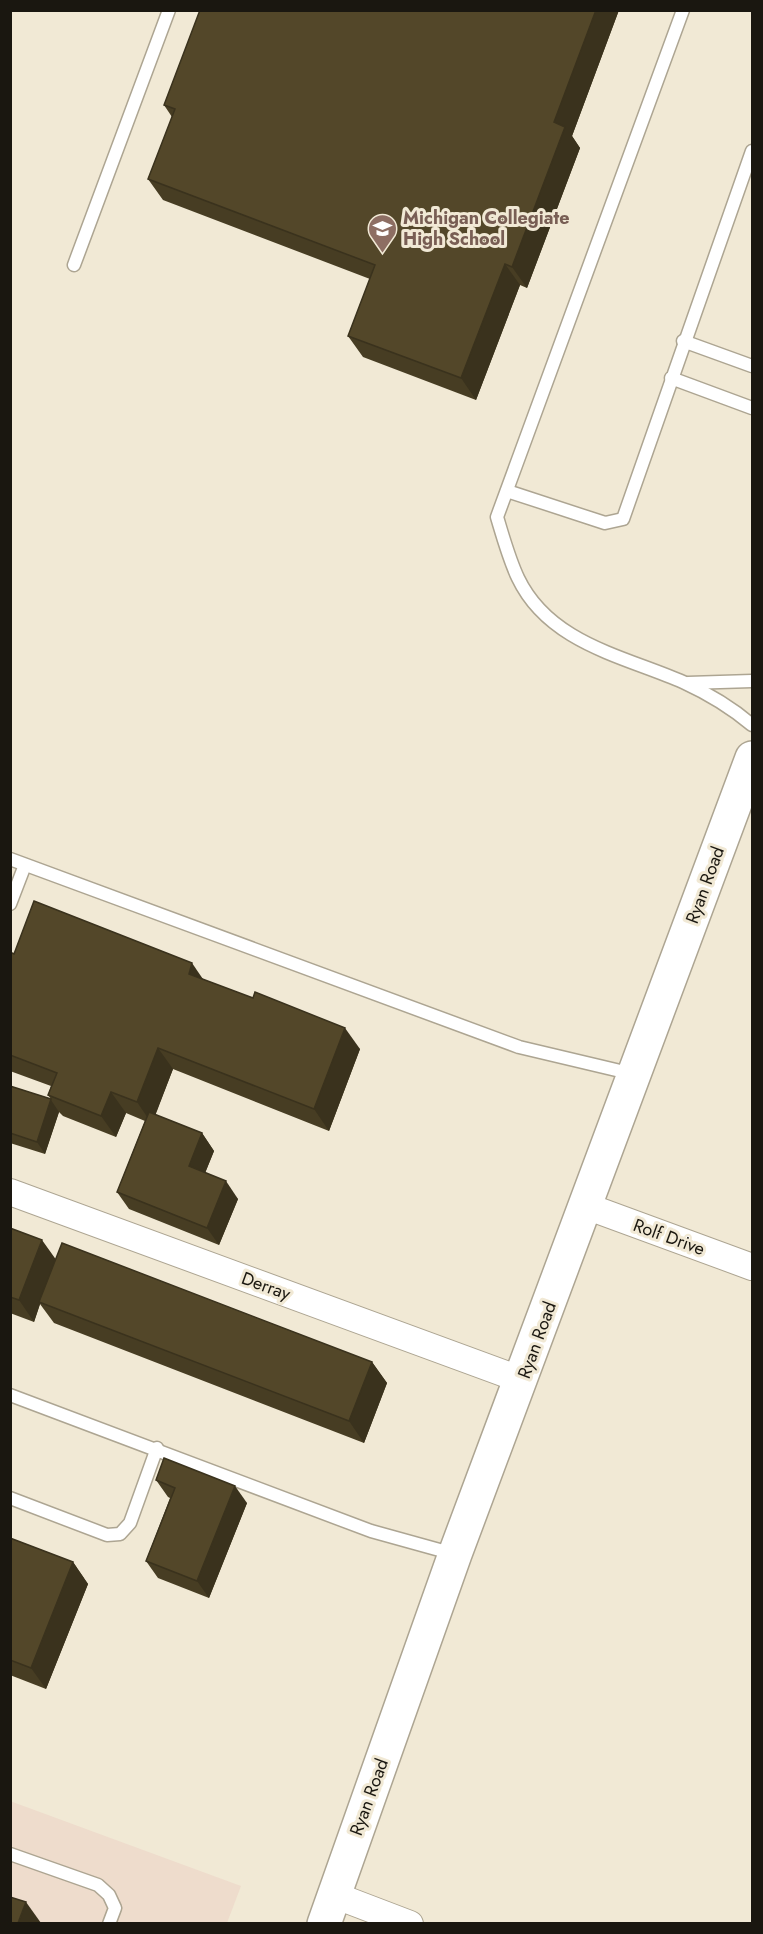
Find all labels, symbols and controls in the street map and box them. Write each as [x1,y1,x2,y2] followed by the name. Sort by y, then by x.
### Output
[403,205,570,252] place label: Michigan Collegiate High School
[366,212,398,254] school or university icon: Michigan Collegiate High School
[679,843,731,927] street label: Ryan Road
[629,1212,709,1262] street label: Rolf Drive
[238,1265,294,1307] street label: Derray
[511,1298,563,1382] street label: Ryan Road
[343,1755,395,1839] street label: Ryan Road

